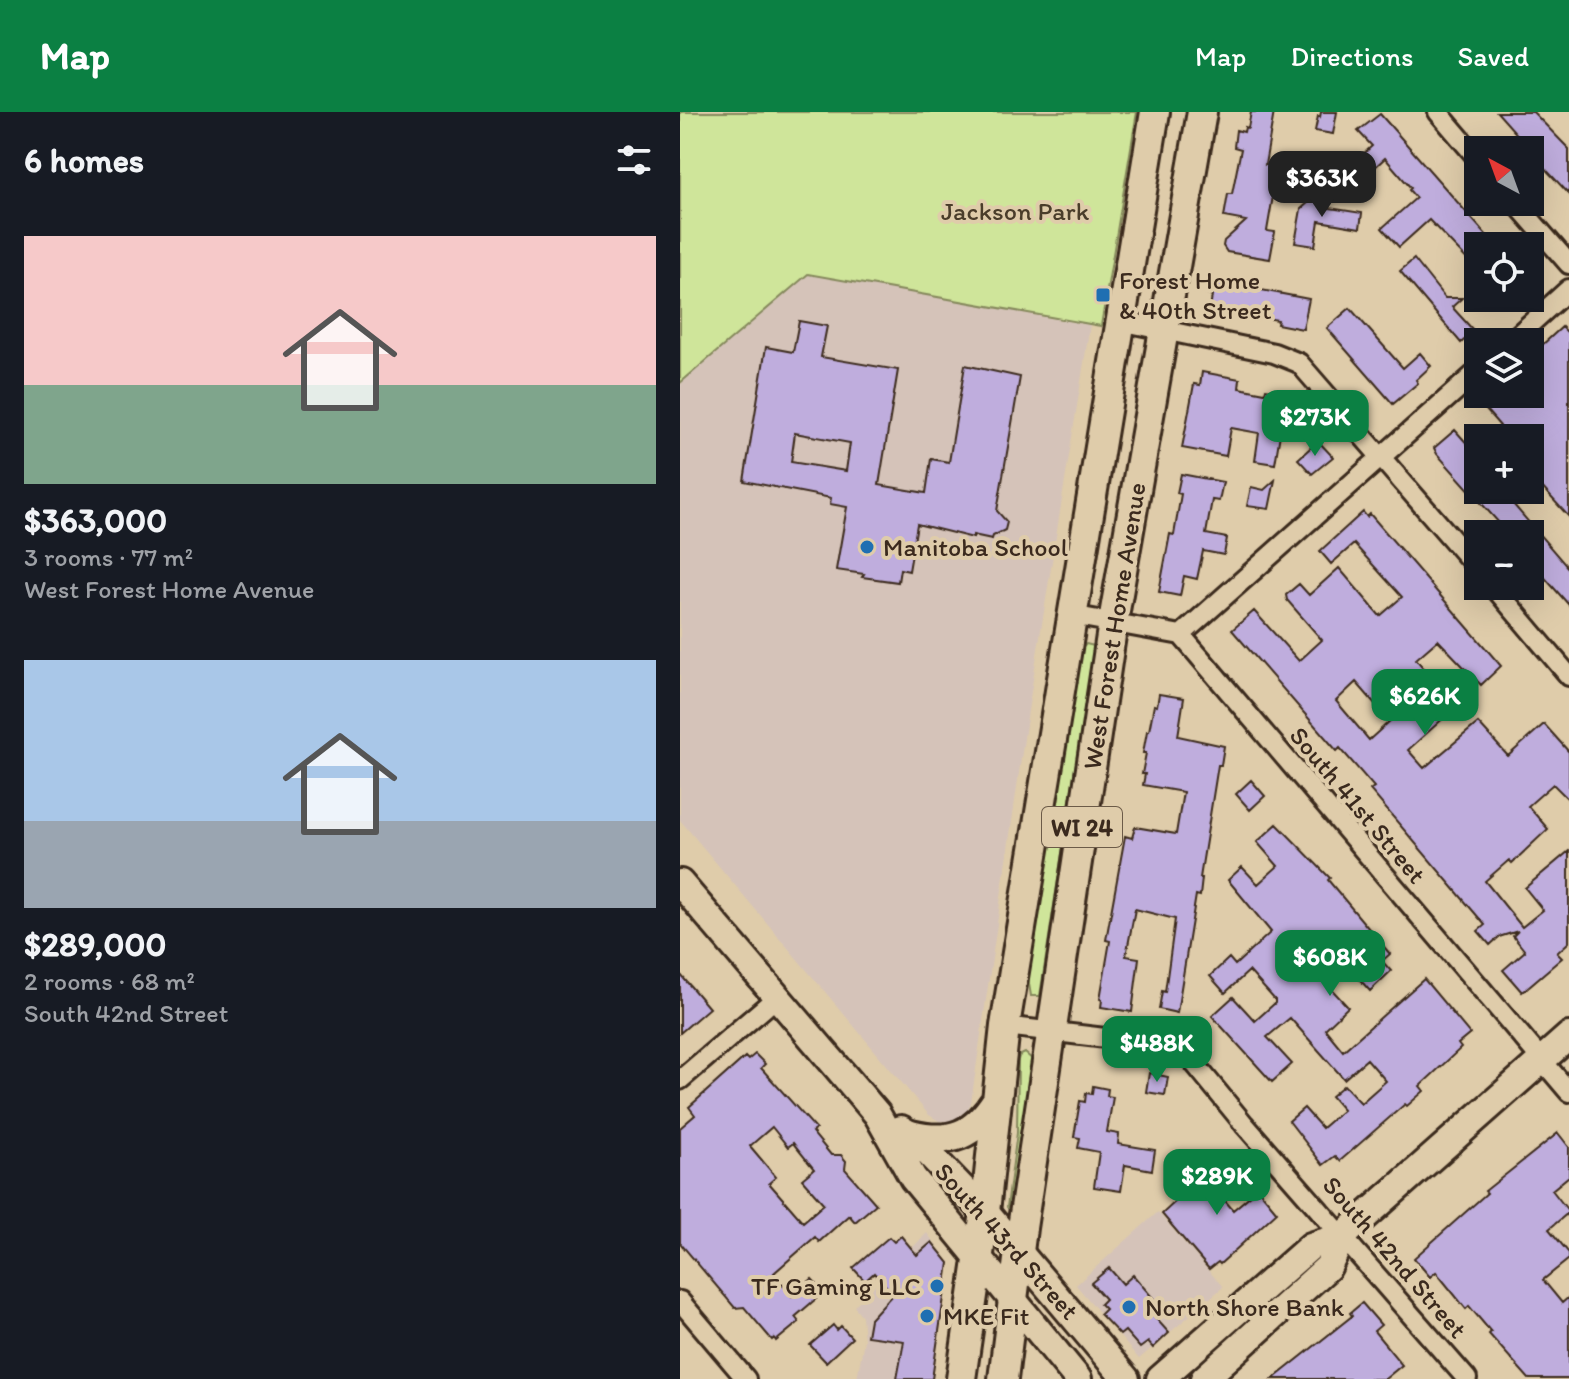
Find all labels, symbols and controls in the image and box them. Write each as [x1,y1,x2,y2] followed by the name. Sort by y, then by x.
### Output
[40,33,110,79] text: Map
[1195,39,1246,73] text: Map
[1290,39,1414,73] text: Directions
[1458,39,1529,73] text: Saved
[1464,136,1544,216] north arrow
[1464,136,1544,600] map controls
[612,138,656,182] icon: filters
[24,140,144,181] text: 6 homes
[1266,151,1378,219] pin: $363K
[1286,161,1358,193] text: $363K
[941,195,1090,227] park label: Jackson Park
[1464,232,1544,312] button: locate
[1119,264,1272,326] place label: Forest Home & 40th Street
[1094,286,1112,304] marker: Forest Home & 40th Street
[268,288,412,432] icon: home
[1464,328,1544,408] button: layers
[1259,390,1371,458] pin: $273K
[1280,400,1350,432] text: $273K
[1464,424,1544,504] button: +
[1075,480,1153,772] street label: West Forest Home Avenue
[24,500,167,541] text: $363,000
[1464,520,1544,600] button: −
[883,531,1068,563] place label: Manitoba School
[858,538,876,556] marker: Manitoba School
[24,541,193,573] text: 3 rooms · 77 m²
[24,573,314,605] text: West Forest Home Avenue
[1369,669,1481,737] pin: $626K
[1390,679,1460,711] text: $626K
[268,712,412,856] icon: home
[1283,720,1433,890] street label: South 41st Street
[1042,807,1122,847] road number: WI 24
[24,924,166,965] text: $289,000
[1274,930,1386,998] pin: $608K
[1293,940,1367,972] text: $608K
[24,965,195,997] text: 2 rooms · 68 m²
[24,997,228,1029] text: South 42nd Street
[1101,1016,1213,1084] pin: $488K
[1120,1026,1194,1058] text: $488K
[1161,1149,1273,1217] pin: $289K
[928,1156,1086,1326] street label: South 43rd Street
[1181,1159,1253,1191] text: $289K
[1316,1169,1474,1345] street label: South 42nd Street
[751,1270,921,1302] place label: TF Gaming LLC
[928,1277,946,1295] marker: TF Gaming LLC
[1145,1291,1345,1323] place label: North Shore Bank
[1120,1298,1138,1316] marker: North Shore Bank
[943,1300,1030,1332] place label: MKE Fit
[918,1307,936,1325] marker: MKE Fit

